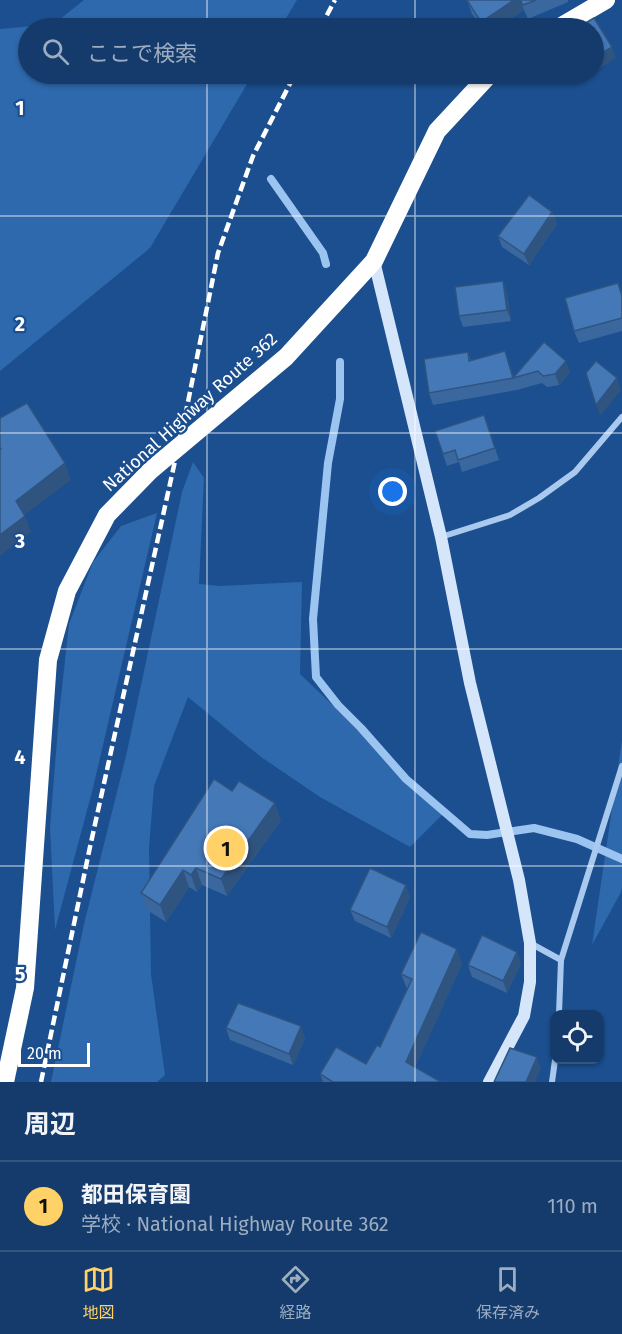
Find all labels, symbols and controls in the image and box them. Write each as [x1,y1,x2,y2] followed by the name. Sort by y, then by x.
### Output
[18,18,604,84] search box
[39,35,72,68] icon: search
[87,40,197,67] text: ここで検索
[15,96,25,120] text: 1
[15,312,25,336] text: 2
[98,328,282,496] street label: National Highway Route 362
[378,477,407,506] your location
[14,529,25,553] text: 3
[14,745,26,769] text: 4
[206,826,246,870] pin: 1
[15,962,26,986] text: 5
[550,1010,604,1064] map controls
[550,1010,604,1064] button: locate
[18,1040,90,1068] scale bar
[27,1044,62,1063] text: 20 m
[24,1109,76,1140] text: 周辺
[81,1181,191,1208] text: 都田保育園
[39,1194,48,1218] text: 1
[547,1194,598,1218] text: 110 m
[81,1212,389,1236] text: 学校 · National Highway Route 362
[82,1263,115,1323] tab: 地図
[279,1263,312,1323] tab: 経路
[476,1263,540,1323] tab: 保存済み

